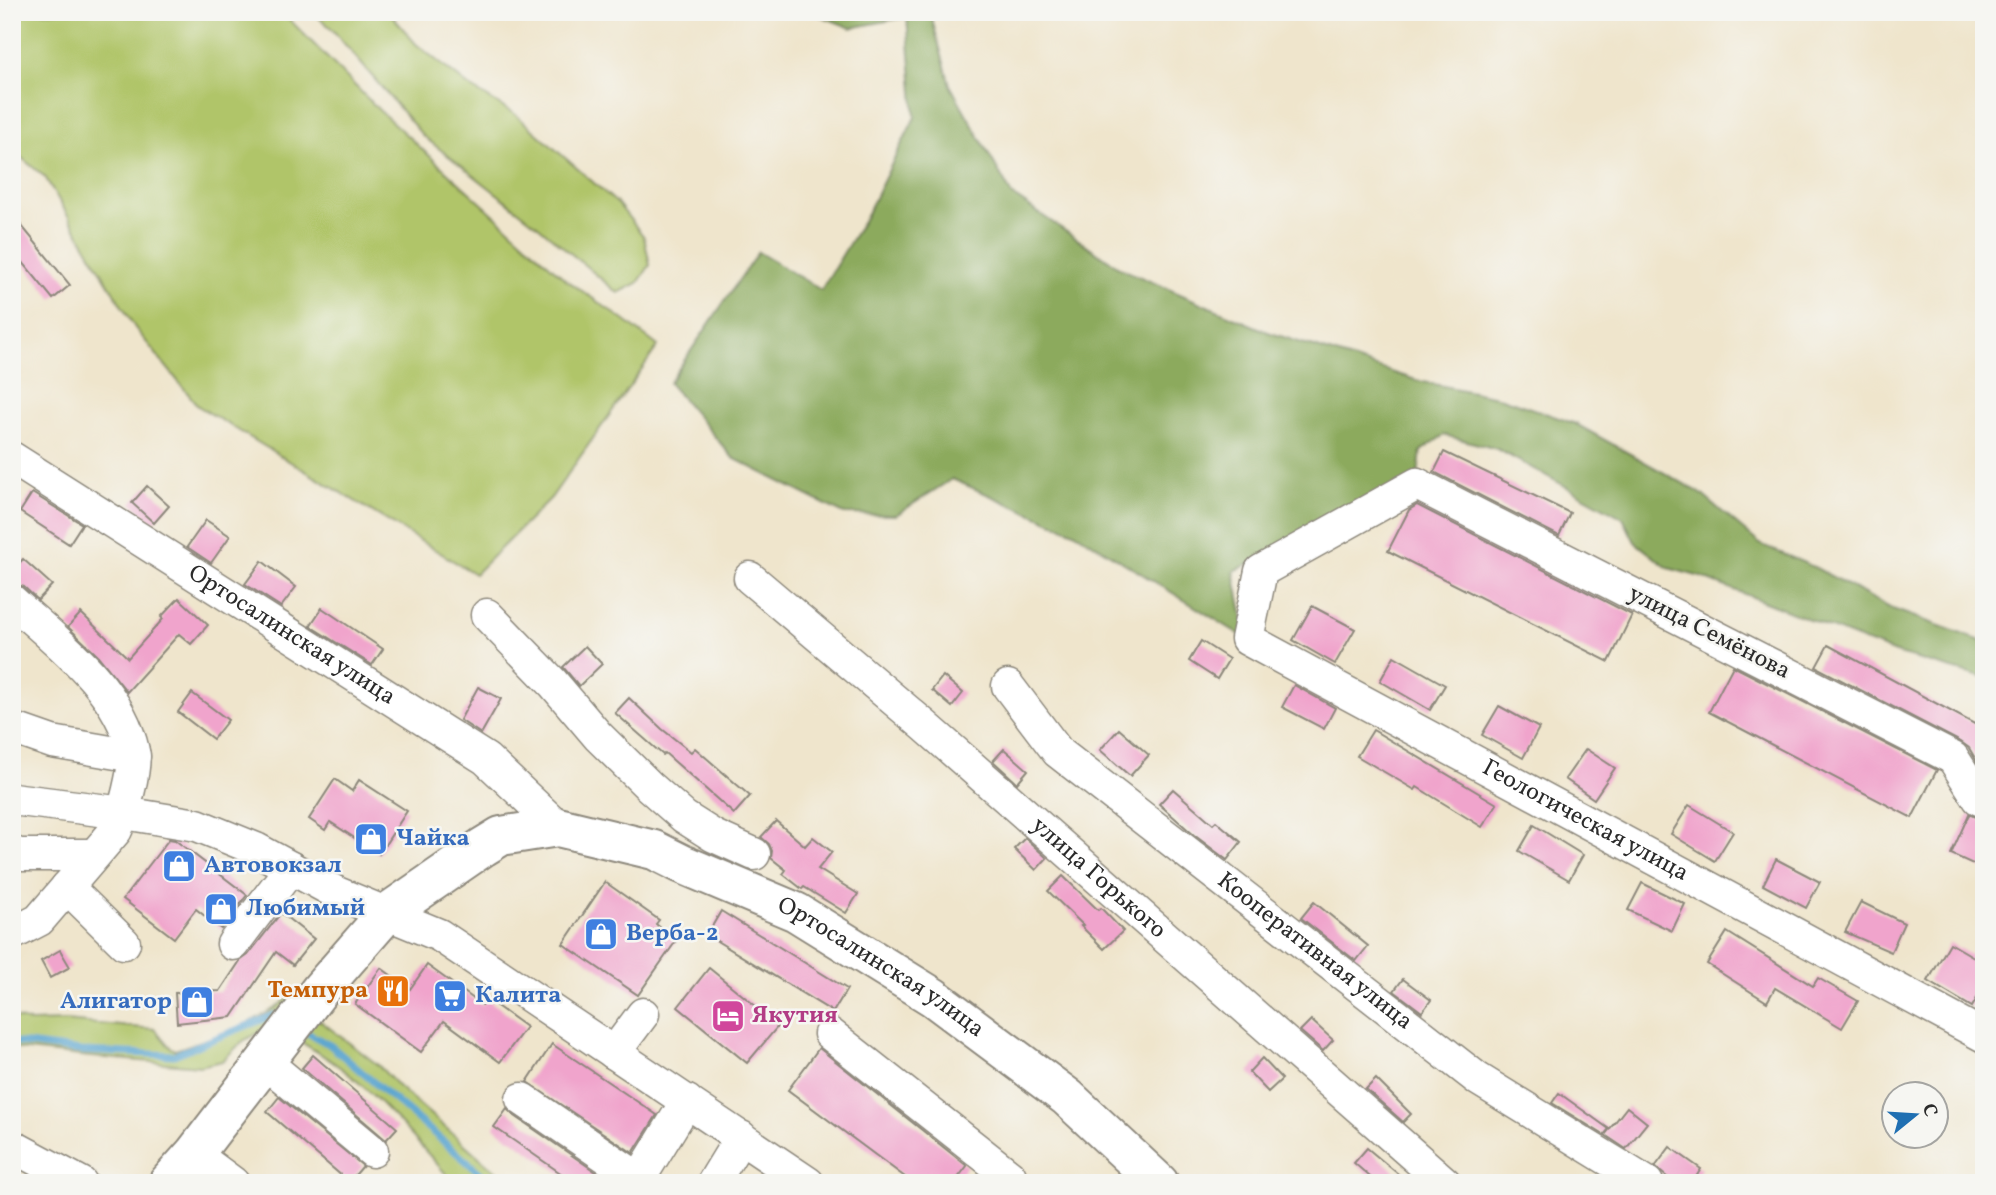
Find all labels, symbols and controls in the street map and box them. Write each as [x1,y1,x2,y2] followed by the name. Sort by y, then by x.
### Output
[181,557,402,714] street label: Ортосалинская улица
[1622,577,1796,689] street label: улица Семёнова
[1476,752,1695,891] street label: Геологическая улица
[1023,810,1173,947] street label: улица Горького
[352,820,390,858] shop icon: Чайка
[396,822,470,856] place label: Чайка
[160,847,198,885] shop icon: Автовокзал
[204,849,342,883] place label: Автовокзал
[1210,865,1420,1039] street label: Кооперативная улица
[772,889,991,1046] street label: Ортосалинская улица
[202,890,240,928] shop icon: Любимый
[246,892,365,926] place label: Любимый
[582,915,620,953] shop icon: Верба-2
[626,917,718,951] place label: Верба-2
[374,972,412,1010] restaurant icon: Темпура
[267,974,368,1008] place label: Темпура
[431,977,469,1015] supermarket icon: Калита
[475,979,561,1013] place label: Калита
[178,983,216,1021] shop icon: Алигатор
[60,985,172,1019] place label: Алигатор
[709,997,747,1035] hotel icon: Якутия
[752,999,838,1033] place label: Якутия
[1881,1080,1951,1150] north arrow
[1915,1101,1944,1120] text: С

